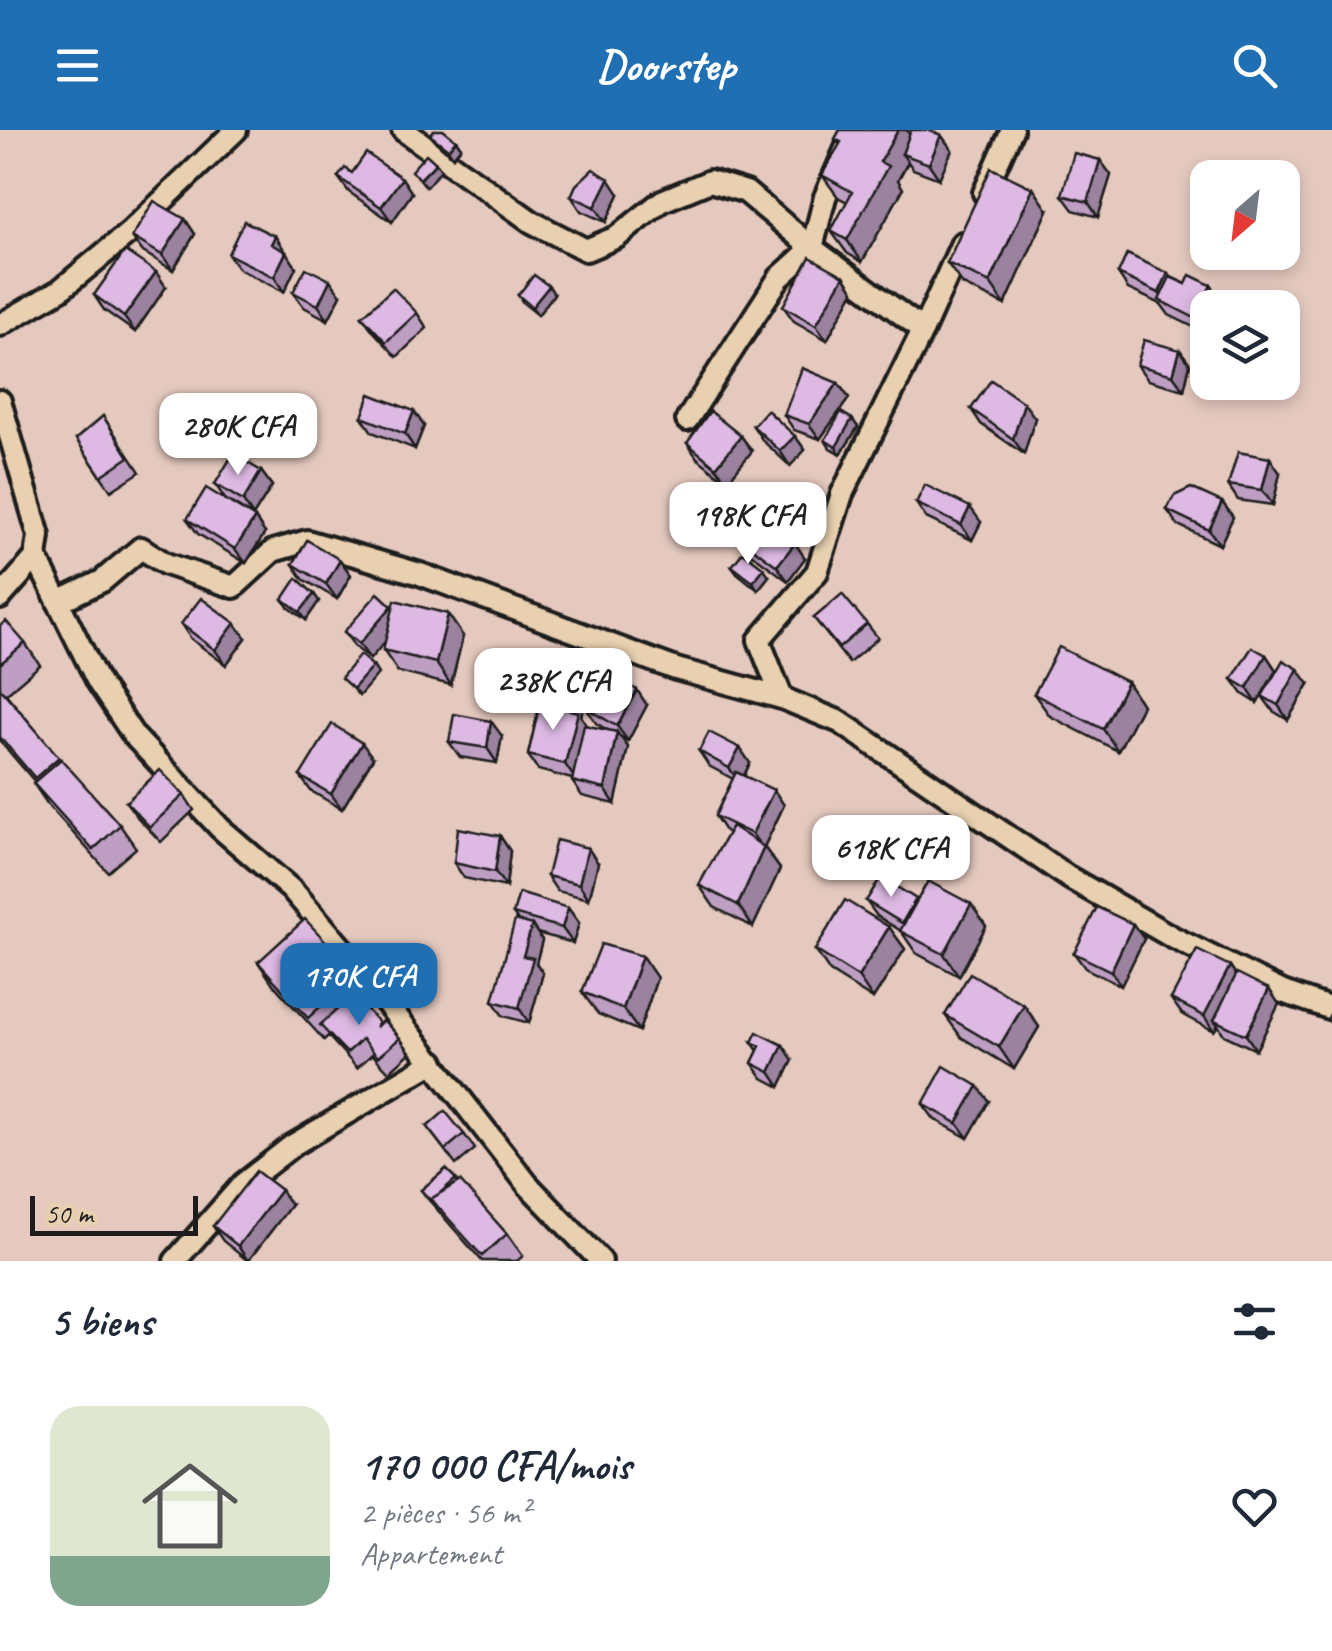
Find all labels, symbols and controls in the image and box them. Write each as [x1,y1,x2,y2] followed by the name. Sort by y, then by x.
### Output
[597,37,735,94] text: Doorstep
[50,38,105,93] icon: menu
[1227,38,1282,93] icon: search
[1190,160,1300,270] north arrow
[1190,160,1300,400] map controls
[1190,290,1300,400] button: layers
[135,393,341,478] pin: 280K CFA
[181,405,295,446] text: 280K CFA
[645,482,851,567] pin: 198K CFA
[691,494,805,535] text: 198K CFA
[450,648,656,733] pin: 238K CFA
[496,660,610,701] text: 238K CFA
[788,815,994,900] pin: 618K CFA
[834,827,948,868] text: 618K CFA
[256,943,462,1028] pin: 170K CFA
[302,955,416,996] text: 170K CFA
[30,1191,198,1236] scale bar
[45,1196,93,1231] text: 50 m
[1227,1294,1282,1349] icon: filters
[50,1295,153,1348] text: 5 biens
[360,1439,631,1492] text: 170 000 CFA/mois
[130,1446,250,1566] icon: home
[1227,1479,1282,1534] icon: heart
[360,1492,529,1533] text: 2 pièces · 56 m²
[360,1533,502,1574] text: Appartement

